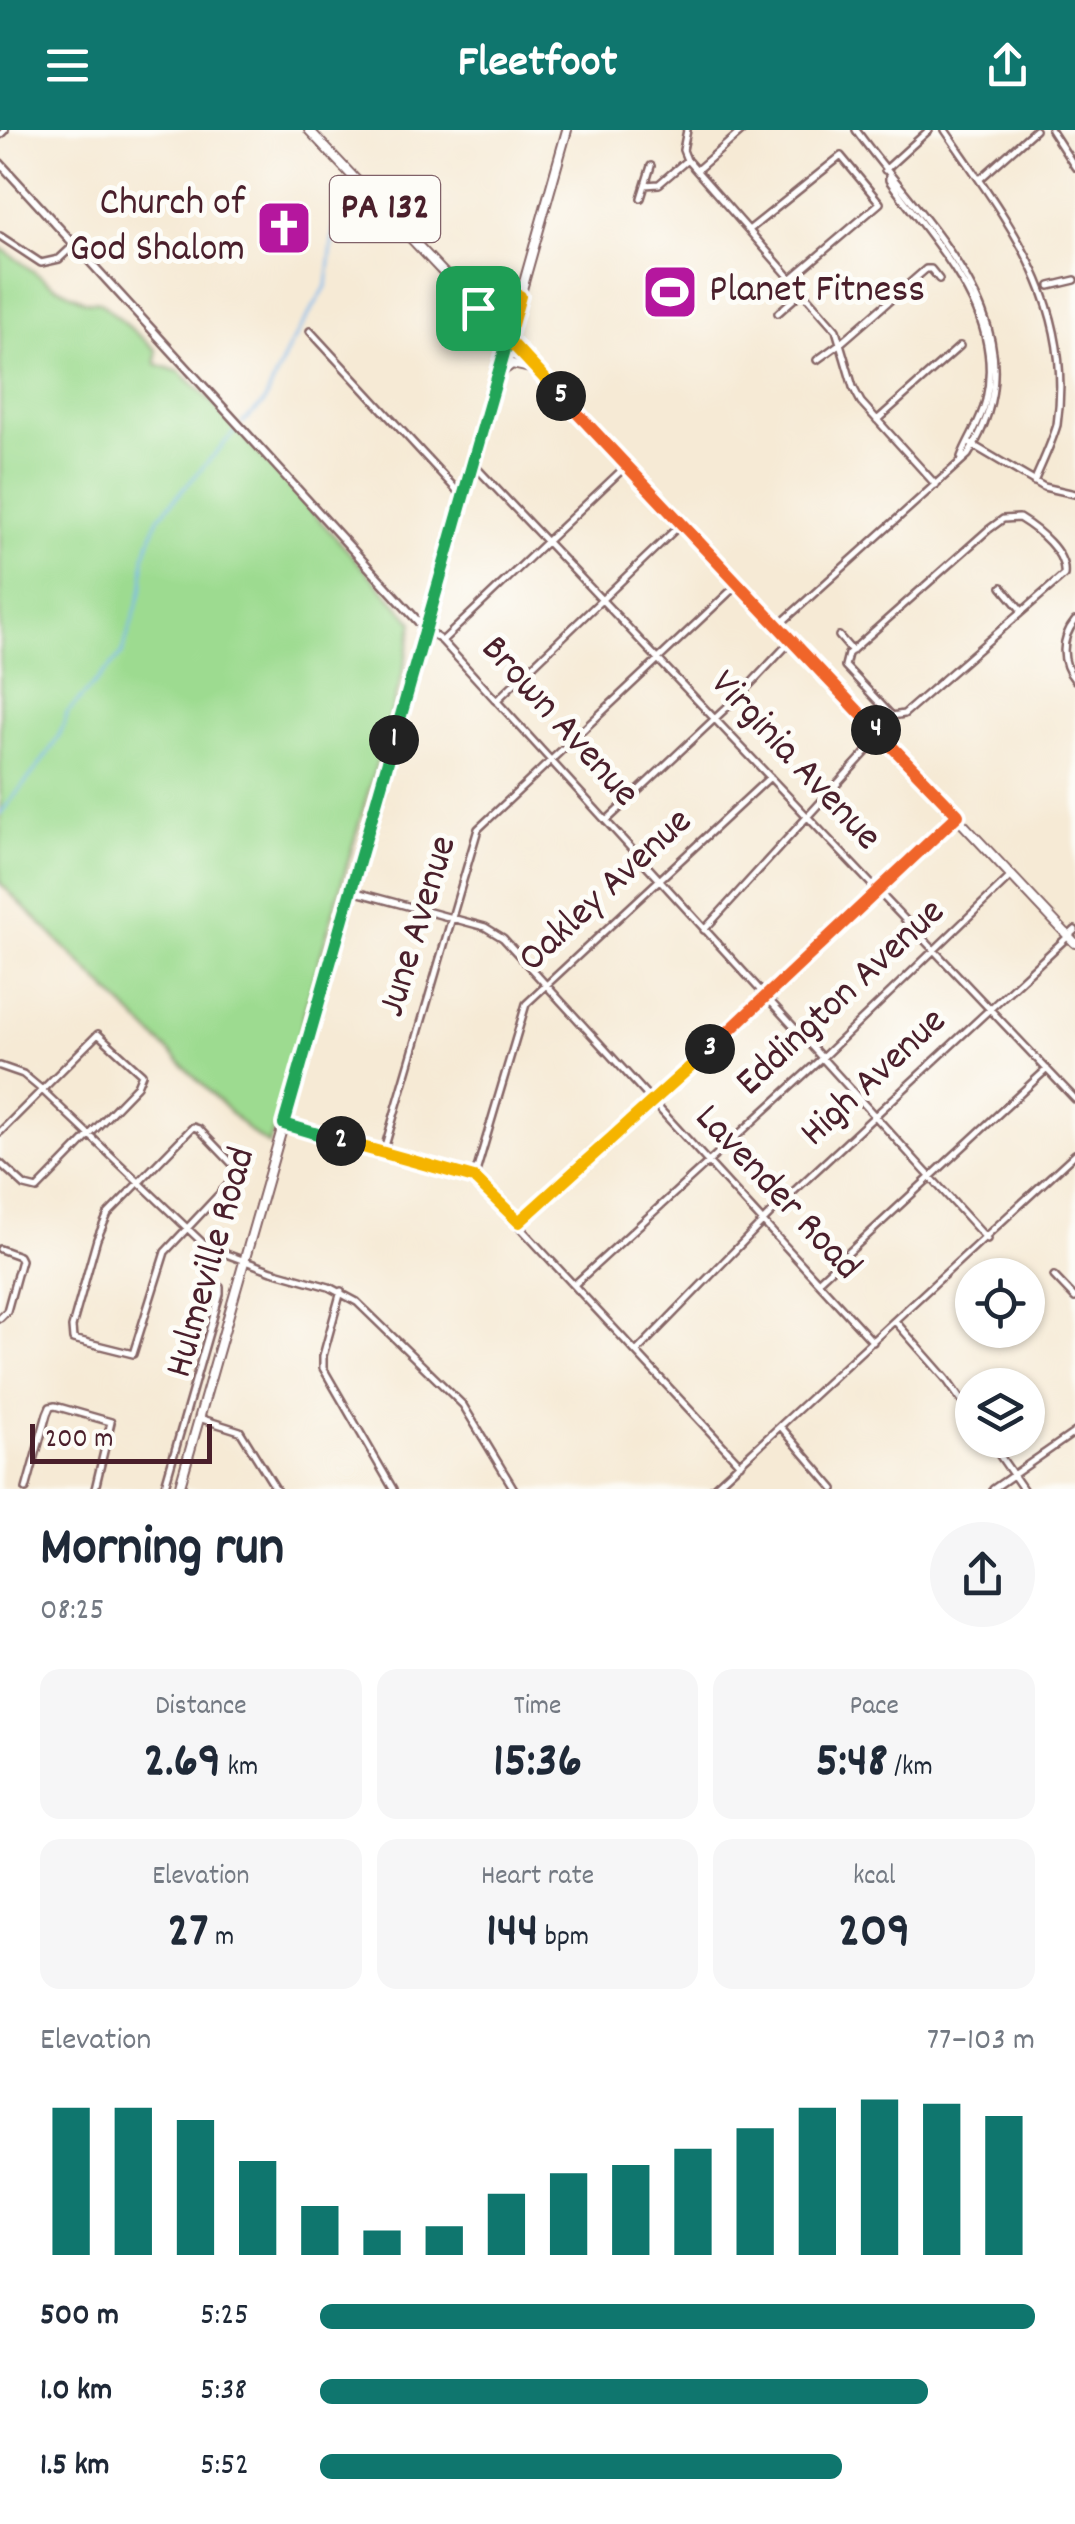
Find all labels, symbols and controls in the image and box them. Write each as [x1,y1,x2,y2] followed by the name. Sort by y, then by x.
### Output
[458,33,617,97] text: Fleetfoot
[40,38,95,93] icon: menu
[980,38,1035,93] icon: share
[330,176,440,242] road number: PA 132
[70,177,246,280] place label: Church of God Shalom
[254,198,314,258] church icon: Church of God Shalom
[640,262,700,322] sports icon: Planet Fitness
[709,264,925,321] place label: Planet Fitness
[436,266,521,351] pin
[451,281,506,336] icon: arrive
[536,371,586,421] pin: 5
[555,376,567,416] text: 5
[465,624,651,822] street label: Brown Avenue
[695,659,893,865] street label: Virginia Avenue
[851,705,901,755] pin: 4
[870,710,882,750] text: 4
[369,715,419,765] pin: 1
[391,720,397,760] text: 1
[507,796,707,988] street label: Oakley Avenue
[365,829,475,1025] street label: June Avenue
[724,887,960,1111] street label: Eddington Avenue
[789,996,961,1162] street label: High Avenue
[685,1024,735,1074] pin: 3
[704,1029,716,1069] text: 3
[679,1093,873,1295] street label: Lavender Road
[316,1116,366,1166] pin: 2
[335,1121,347,1161] text: 2
[153,1141,273,1385] street label: Hulmeville Road
[955,1258,1045,1458] map controls
[955,1258,1045,1348] button: locate
[955,1368,1045,1458] button: layers
[30,1419,212,1464] scale bar
[45,1421,113,1461] text: 200 m
[40,1512,284,1591] text: Morning run
[930,1522,1035,1627] button: share
[40,1589,104,1635] text: 08:25
[155,1688,247,1728] text: Distance
[514,1688,561,1728] text: Time
[849,1688,899,1728] text: Pace
[143,1728,221,1800] text: 2.69
[493,1728,582,1800] text: 15:36
[815,1728,888,1800] text: 5:48
[221,1749,258,1789] text: km
[888,1749,933,1789] text: /km
[152,1858,250,1898] text: Elevation
[481,1858,594,1898] text: Heart rate
[853,1858,895,1898] text: kcal
[168,1898,209,1970] text: 27
[486,1898,538,1970] text: 144
[838,1898,910,1970] text: 209
[209,1919,234,1959] text: m
[538,1919,589,1959] text: bpm
[40,2019,151,2065] text: Elevation
[927,2019,1035,2065] text: 77–103 m
[40,2294,119,2340] text: 500 m
[200,2294,249,2340] text: 5:25
[40,2369,112,2415] text: 1.0 km
[200,2369,247,2415] text: 5:38
[40,2444,110,2490] text: 1.5 km
[200,2444,249,2490] text: 5:52

